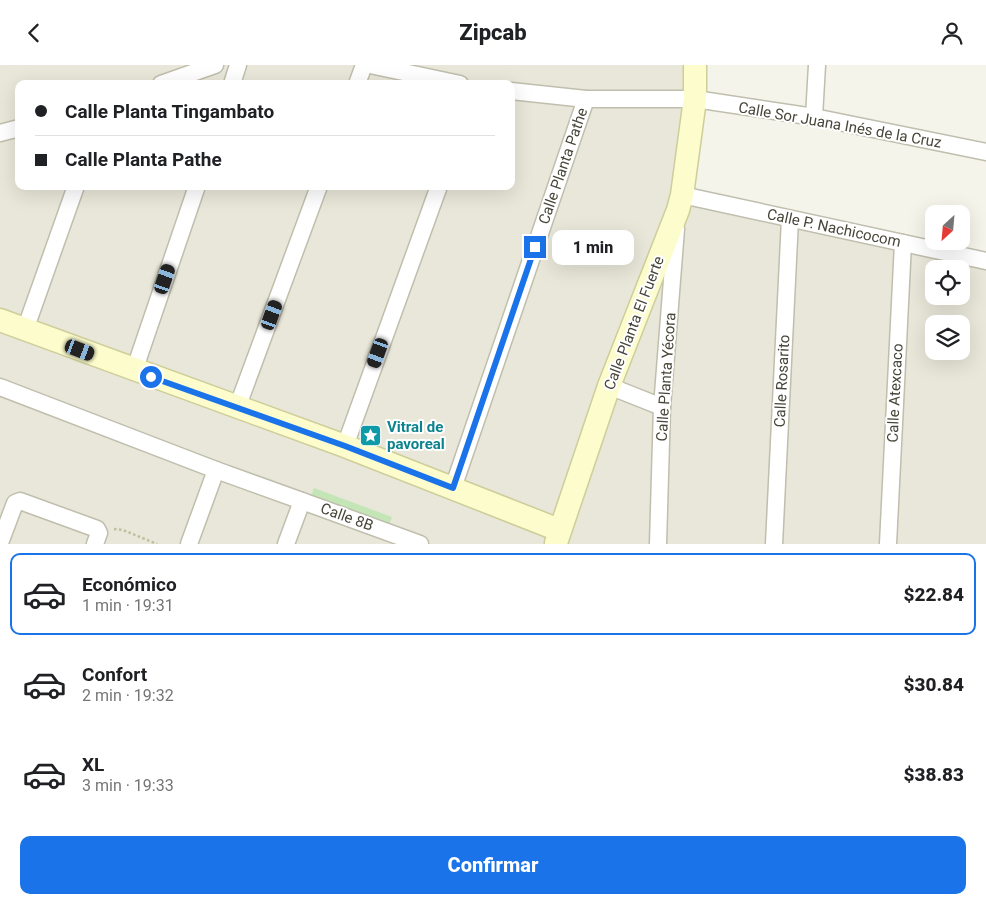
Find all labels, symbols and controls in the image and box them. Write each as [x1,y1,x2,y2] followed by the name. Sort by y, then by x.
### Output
[20,19,48,47] icon: back
[938,19,966,47] icon: person
[459,20,527,45] text: Zipcab
[737,98,943,152] street label: Calle Sor Juana Inés de la Cruz
[65,100,274,123] text: Calle Planta Tingambato
[535,105,591,227] street label: Calle Planta Pathe
[65,148,222,171] text: Calle Planta Pathe
[765,205,903,251] street label: Calle P. Nachicocom
[925,205,970,250] north arrow
[925,205,970,360] map controls
[552,229,635,265] callout: 1 min
[524,236,546,258] route end
[573,238,613,257] text: 1 min
[600,254,668,392] street label: Calle Planta El Fuerte
[925,260,970,305] button: locate
[153,262,176,296] car
[259,298,284,332] car
[653,312,679,442] street label: Calle Planta Yécora
[925,315,970,360] button: layers
[771,334,793,428] street label: Calle Rosarito
[365,336,390,370] car
[63,338,96,362] car
[883,343,907,443] street label: Calle Atexcaco
[140,366,162,388] route start
[387,418,445,453] place label: Vitral de pavoreal
[359,424,383,448] place icon: Vitral de pavoreal
[318,499,376,535] street label: Calle 8B
[22,572,67,617] icon: car
[82,573,177,596] text: Económico
[904,583,964,606] text: $22.84
[82,596,174,615] text: 1 min · 19:31
[22,662,67,707] icon: car
[82,663,147,686] text: Confort
[904,673,964,696] text: $30.84
[82,686,174,705] text: 2 min · 19:32
[22,752,67,797] icon: car
[82,753,104,776] text: XL
[904,763,964,786] text: $38.83
[82,776,174,795] text: 3 min · 19:33
[20,836,966,894] button: Confirmar

